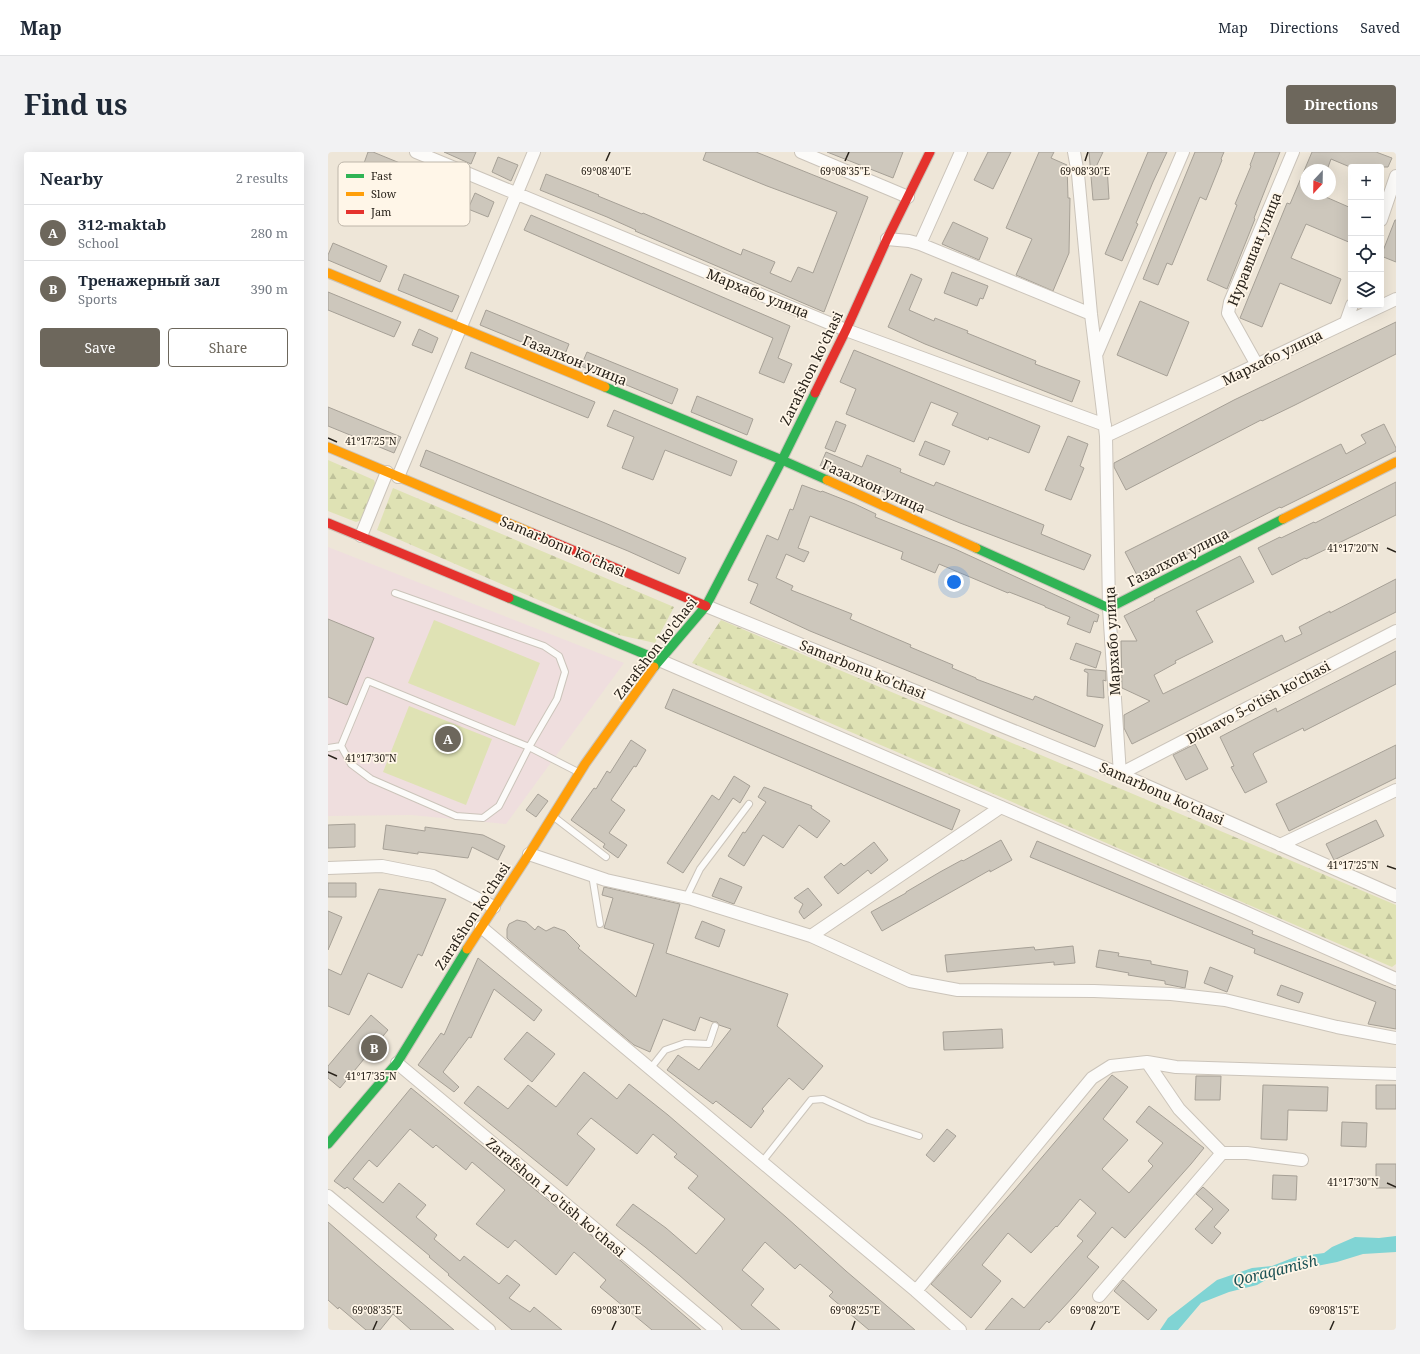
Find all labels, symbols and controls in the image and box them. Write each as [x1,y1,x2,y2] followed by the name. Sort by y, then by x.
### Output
[20,15,62,41] text: Map
[1218,18,1248,37] text: Map
[1270,18,1338,37] text: Directions
[1360,18,1400,37] text: Saved
[24,85,128,123] text: Find us
[1286,85,1396,124] button: Directions
[338,162,470,226] legend
[581,164,631,178] text: 69°08'40"E
[820,164,870,178] text: 69°08'35"E
[1060,164,1110,178] text: 69°08'30"E
[1300,164,1336,200] north arrow
[1348,164,1384,308] map controls
[1348,164,1384,200] button: +
[40,167,103,190] text: Nearby
[371,168,392,183] text: Fast
[236,169,288,187] text: 2 results
[371,186,397,201] text: Slow
[1222,189,1286,309] street label: Нуравшан улица
[1348,200,1384,236] button: −
[370,204,392,219] text: Jam
[78,214,166,234] text: 312-maktab
[48,224,58,242] text: A
[251,224,288,242] text: 280 m
[78,234,119,252] text: School
[1348,236,1384,272] button: locate
[704,264,812,322] street label: Мархабо улица
[78,270,220,290] text: Тренажерный зал
[1348,272,1384,308] button: layers
[49,280,57,298] text: B
[251,280,288,298] text: 390 m
[78,290,117,308] text: Sports
[775,307,847,428] street label: Zarafshon ko'chasi
[1219,324,1325,390] street label: Мархабо улица
[40,328,160,367] button: Save
[168,328,288,367] button: Share
[520,330,630,390] street label: Газалхон улица
[345,434,397,448] text: 41°17'25"N
[819,455,929,517] street label: Газалхон улица
[497,511,629,581] street label: Samarbonu ko'chasi
[1124,523,1232,591] street label: Газалхон улица
[1327,541,1379,555] text: 41°17'20"N
[944,572,964,592] your location
[1100,586,1124,696] street label: Мархабо улица
[609,593,701,703] street label: Zarafshon ko'chasi
[797,635,929,703] street label: Samarbonu ko'chasi
[1183,656,1334,748] street label: Dilnavo 5-o'tish ko'chasi
[435,724,461,754] pin: A
[345,751,397,765] text: 41°17'30"N
[1097,757,1228,829] street label: Samarbonu ko'chasi
[430,858,514,973] street label: Zarafshon ko'chasi
[1327,858,1379,872] text: 41°17'25"N
[361,1033,387,1063] pin: B
[345,1069,397,1083] text: 41°17'35"N
[482,1133,630,1261] street label: Zarafshon 1-o'tish ko'chasi
[1327,1175,1379,1189] text: 41°17'30"N
[1231,1250,1319,1290] water label: Qoraqamish
[352,1303,402,1317] text: 69°08'35"E
[591,1303,641,1317] text: 69°08'30"E
[830,1303,880,1317] text: 69°08'25"E
[1070,1303,1120,1317] text: 69°08'20"E
[1309,1303,1359,1317] text: 69°08'15"E

